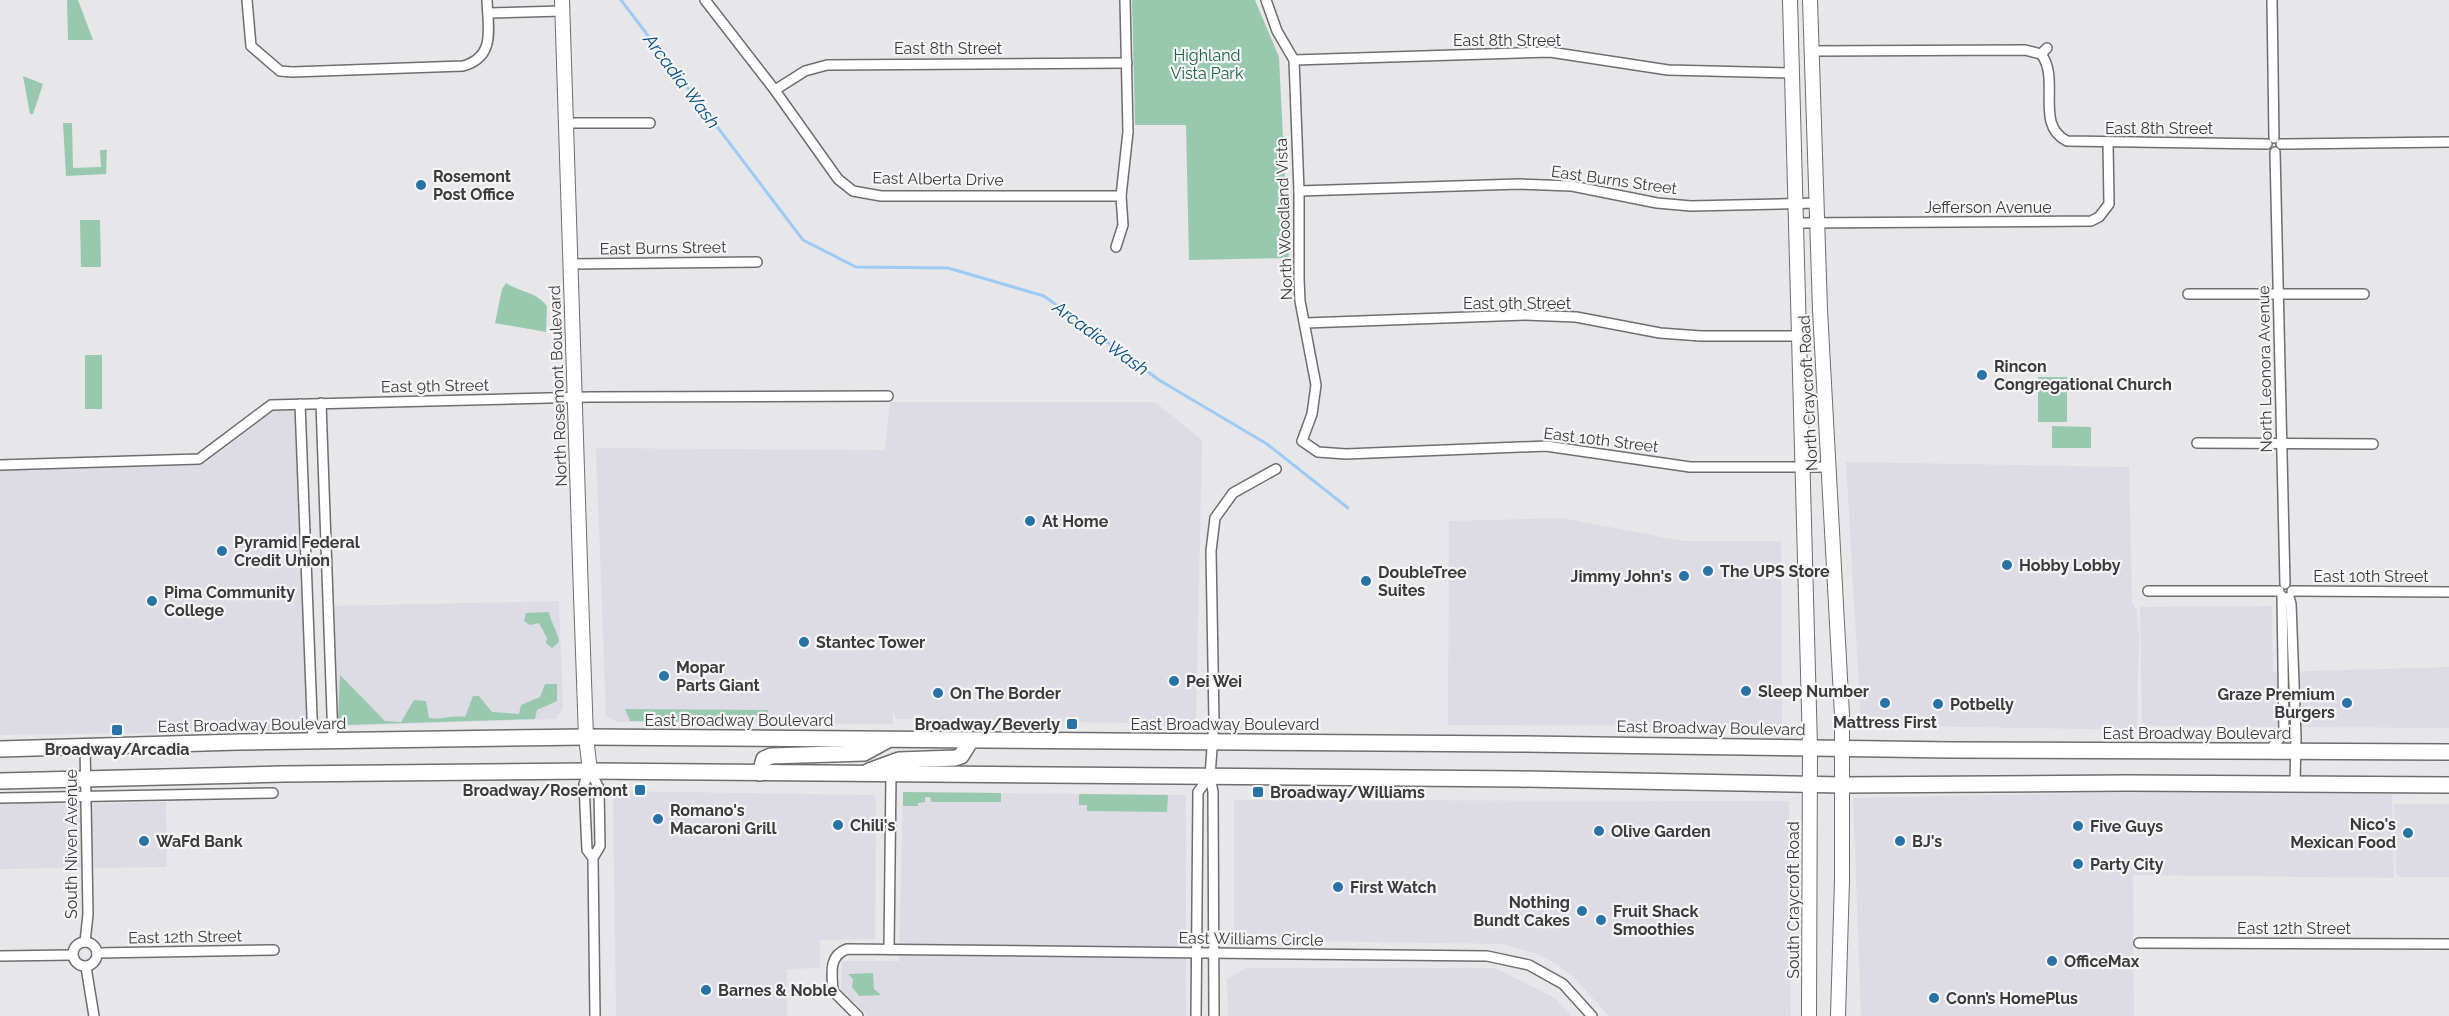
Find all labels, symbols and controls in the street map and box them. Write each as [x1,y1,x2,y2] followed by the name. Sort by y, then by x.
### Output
[639,29,724,133] water label: Arcadia Wash
[1453,31,1562,50] street label: East 8th Street
[894,39,1003,58] street label: East 8th Street
[1171,46,1244,83] park label: Highland Vista Park
[2105,119,2214,138] street label: East 8th Street
[1272,138,1296,300] street label: North Woodland Vista
[1550,162,1679,198] street label: East Burns Street
[433,167,515,204] place label: Rosemont Post Office
[872,168,1004,190] street label: East Alberta Drive
[414,178,428,192] marker: Rosemont Post Office
[1924,198,2052,217] street label: Jefferson Avenue
[599,237,727,259] street label: East Burns Street
[545,285,571,487] street label: North Rosemont Boulevard
[2254,285,2276,453] street label: North Leonora Avenue
[1463,294,1572,313] street label: East 9th Street
[1048,296,1153,380] water label: Arcadia Wash
[1794,314,1822,471] street label: North Craycroft Road
[1994,357,2172,394] place label: Rincon Congregational Church
[1975,368,1989,382] marker: Rincon Congregational Church
[381,376,490,396] street label: East 9th Street
[1543,424,1660,457] street label: East 10th Street
[1042,512,1109,531] place label: At Home
[1023,514,1037,528] marker: At Home
[234,533,361,570] place label: Pyramid Federal Credit Union
[215,544,229,558] marker: Pyramid Federal Credit Union
[2019,556,2121,575] place label: Hobby Lobby
[2000,558,2014,572] marker: Hobby Lobby
[1720,562,1830,581] place label: The UPS Store
[1378,563,1467,600] place label: DoubleTree Suites
[1701,564,1715,578] marker: The UPS Store
[1571,567,1672,586] place label: Jimmy John's
[2313,567,2429,586] street label: East 10th Street
[1677,569,1691,583] marker: Jimmy John's
[1359,574,1373,588] marker: DoubleTree Suites
[164,583,295,620] place label: Pima Community College
[145,594,159,608] marker: Pima Community College
[816,633,925,652] place label: Stantec Tower
[797,635,811,649] marker: Stantec Tower
[676,658,760,695] place label: Mopar Parts Giant
[657,669,671,683] marker: Mopar Parts Giant
[1186,672,1242,691] place label: Pei Wei
[1167,674,1181,688] marker: Pei Wei
[1758,682,1869,701] place label: Sleep Number
[950,684,1061,703] place label: On The Border
[1739,684,1753,698] marker: Sleep Number
[2217,685,2335,722] place label: Graze Premium Burgers
[931,686,945,700] marker: On The Border
[1950,695,2014,714] place label: Potbelly
[1878,696,1892,710] marker: Mattress First
[2340,696,2354,710] marker: Graze Premium Burgers
[1931,697,1945,711] marker: Potbelly
[645,711,834,730] street label: East Broadway Boulevard
[1833,713,1937,732] place label: Mattress First
[157,714,347,736] street label: East Broadway Boulevard
[914,715,1060,734] place label: Broadway/Beverly
[1131,715,1320,734] street label: East Broadway Boulevard
[1065,717,1079,731] marker: Broadway/Beverly
[1616,717,1806,739] street label: East Broadway Boulevard
[110,723,124,737] marker: Broadway/Arcadia
[2103,724,2292,743] street label: East Broadway Boulevard
[44,740,190,759] place label: Broadway/Arcadia
[62,769,81,919] street label: South Niven Avenue
[463,781,628,800] place label: Broadway/Rosemont
[633,783,647,797] marker: Broadway/Rosemont
[1270,783,1425,802] place label: Broadway/Williams
[1251,785,1265,799] marker: Broadway/Williams
[670,801,777,838] place label: Romano's Macaroni Grill
[651,812,665,826] marker: Romano's Macaroni Grill
[2290,815,2396,852] place label: Nico's Mexican Food
[850,816,895,835] place label: Chili's
[2090,817,2163,836] place label: Five Guys
[831,818,845,832] marker: Chili's
[2071,819,2085,833] marker: Five Guys
[1784,821,1803,979] street label: South Craycroft Road
[1611,822,1711,841] place label: Olive Garden
[1592,824,1606,838] marker: Olive Garden
[2401,826,2415,840] marker: Nico's Mexican Food
[156,832,243,851] place label: WaFd Bank
[1912,832,1942,851] place label: BJ's
[137,834,151,848] marker: WaFd Bank
[1893,834,1907,848] marker: BJ's
[2090,855,2164,874] place label: Party City
[2071,857,2085,871] marker: Party City
[1350,878,1437,897] place label: First Watch
[1331,880,1345,894] marker: First Watch
[1473,893,1570,930] place label: Nothing Bundt Cakes
[1613,902,1699,939] place label: Fruit Shack Smoothies
[1575,904,1589,918] marker: Nothing Bundt Cakes
[1594,913,1608,927] marker: Fruit Shack Smoothies
[2237,919,2352,938] street label: East 12th Street
[128,926,243,947] street label: East 12th Street
[1178,928,1324,950] street label: East Williams Circle
[2064,952,2140,971] place label: OfficeMax
[2045,954,2059,968] marker: OfficeMax
[718,981,837,1000] place label: Barnes & Noble
[699,983,713,997] marker: Barnes & Noble
[1946,989,2078,1008] place label: Conn’s HomePlus
[1927,991,1941,1005] marker: Conn’s HomePlus

